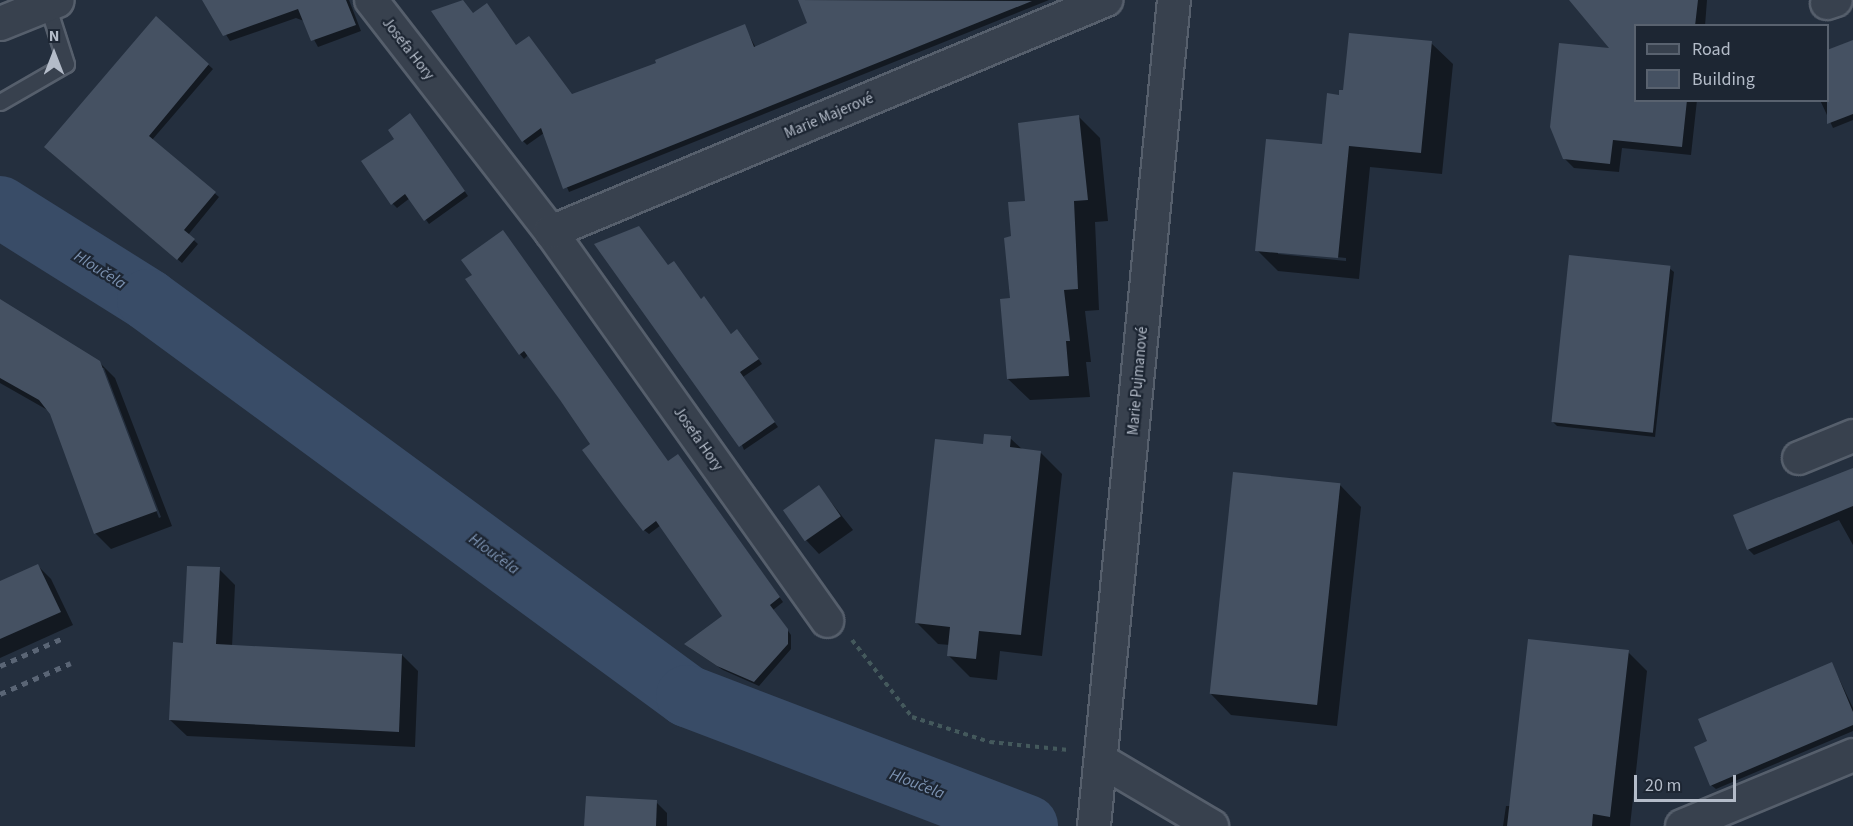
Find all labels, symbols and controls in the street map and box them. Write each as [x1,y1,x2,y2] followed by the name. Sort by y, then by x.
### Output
[378,14,438,84] street label: Josefa Hory
[24,24,84,84] north arrow
[1634,24,1829,102] legend
[49,25,59,47] text: N
[1692,37,1731,62] text: Road
[1692,67,1755,92] text: Building
[782,89,876,143] street label: Marie Majerové
[71,247,129,293] water label: Hloučela
[1124,326,1152,436] street label: Marie Pujmanové
[669,403,727,475] street label: Josefa Hory
[465,529,523,579] water label: Hloučela
[1637,763,1739,801] scale bar
[887,765,947,803] water label: Hloučela
[1645,773,1681,798] text: 20 m

